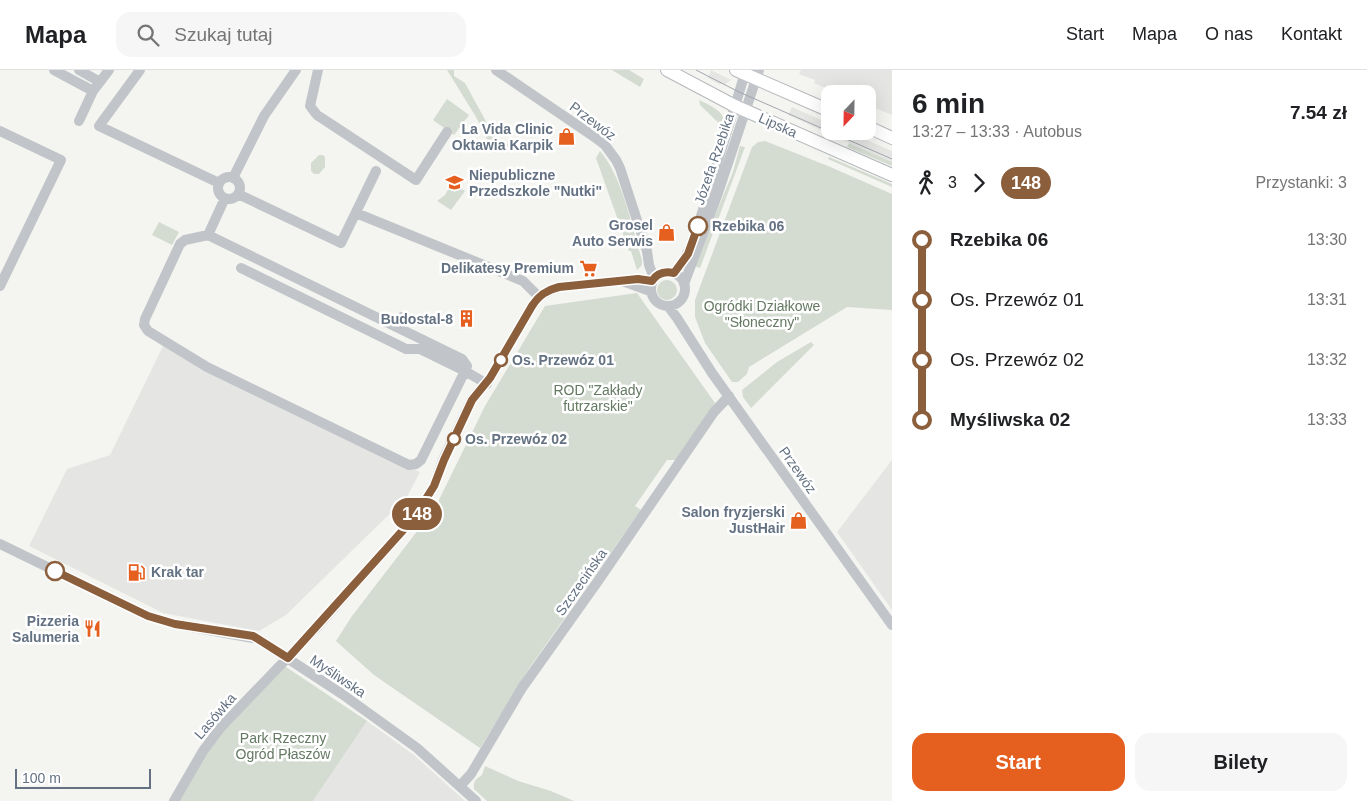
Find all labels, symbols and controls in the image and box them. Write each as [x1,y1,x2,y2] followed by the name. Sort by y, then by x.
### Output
[116,12,466,57] search box
[25,21,86,48] text: Mapa
[134,21,162,49] icon: search
[174,24,273,45] text: Szukaj tutaj
[1066,24,1104,44] text: Start
[1132,24,1177,44] text: Mapa
[1205,24,1253,44] text: O nas
[1281,24,1342,44] text: Kontakt
[821,85,876,140] north arrow
[821,85,876,140] map controls
[912,88,985,119] text: 6 min
[567,98,619,144] street label: Przewóz
[1290,102,1347,123] text: 7.54 zł
[756,109,800,141] street label: Lipska
[691,111,737,207] street label: Józefa Rzebika
[452,121,553,153] place label: La Vida Clinic Oktawia Karpik
[912,123,1082,140] text: 13:27 – 13:33 · Autobus
[557,127,577,147] shop icon: La Vida Clinic Oktawia Karpik
[469,167,602,199] place label: Niepubliczne Przedszkole "Nutki"
[912,169,940,197] icon: walk
[965,169,993,197] icon: forward
[445,173,465,193] school or university icon: Niepubliczne Przedszkole "Nutki"
[1011,173,1041,193] text: 148
[948,174,957,191] text: 3
[1255,174,1347,191] text: Przystanki: 3
[688,216,708,236] marker: Rzebika 06
[572,217,653,249] place label: Grosel Auto Serwis
[712,218,785,234] place label: Rzebika 06
[657,223,677,243] shop icon: Grosel Auto Serwis
[950,229,1048,250] text: Rzebika 06
[1307,231,1347,248] text: 13:30
[578,258,598,278] supermarket icon: Delikatesy Premium
[441,260,574,276] place label: Delikatesy Premium
[950,289,1084,310] text: Os. Przewóz 01
[1307,291,1347,308] text: 13:31
[704,298,821,330] park label: Ogródki Działkowe "Słoneczny"
[457,309,477,329] building icon: Budostal-8
[381,311,453,327] place label: Budostal-8
[950,349,1084,370] text: Os. Przewóz 02
[1307,351,1347,368] text: 13:32
[512,352,614,368] place label: Os. Przewóz 01
[494,353,508,367] marker: Os. Przewóz 01
[554,382,643,414] park label: ROD "Zakłady futrzarskie"
[950,409,1070,430] text: Myśliwska 02
[1307,411,1347,428] text: 13:33
[465,431,567,447] place label: Os. Przewóz 02
[447,432,461,446] marker: Os. Przewóz 02
[776,443,820,497] street label: Przewóz
[388,498,446,530] line badge: 148
[402,504,432,524] text: 148
[682,504,786,536] place label: Salon fryzjerski JustHair
[789,510,809,530] shop icon: Salon fryzjerski JustHair
[552,545,610,618] street label: Szczecińska
[45,561,65,581] unlabelled marker
[127,562,147,582] fuel station icon: Krak tar
[151,564,204,580] place label: Krak tar
[12,613,79,645] place label: Pizzeria Salumeria
[83,619,103,639] restaurant icon: Pizzeria Salumeria
[307,652,369,701] street label: Myśliwska
[191,690,239,742] street label: Lasówka
[236,730,331,762] park label: Park Rzeczny Ogród Płaszów
[912,733,1125,791] button: Start
[1135,733,1347,791] button: Bilety
[15,766,151,789] scale bar
[22,770,61,786] text: 100 m

